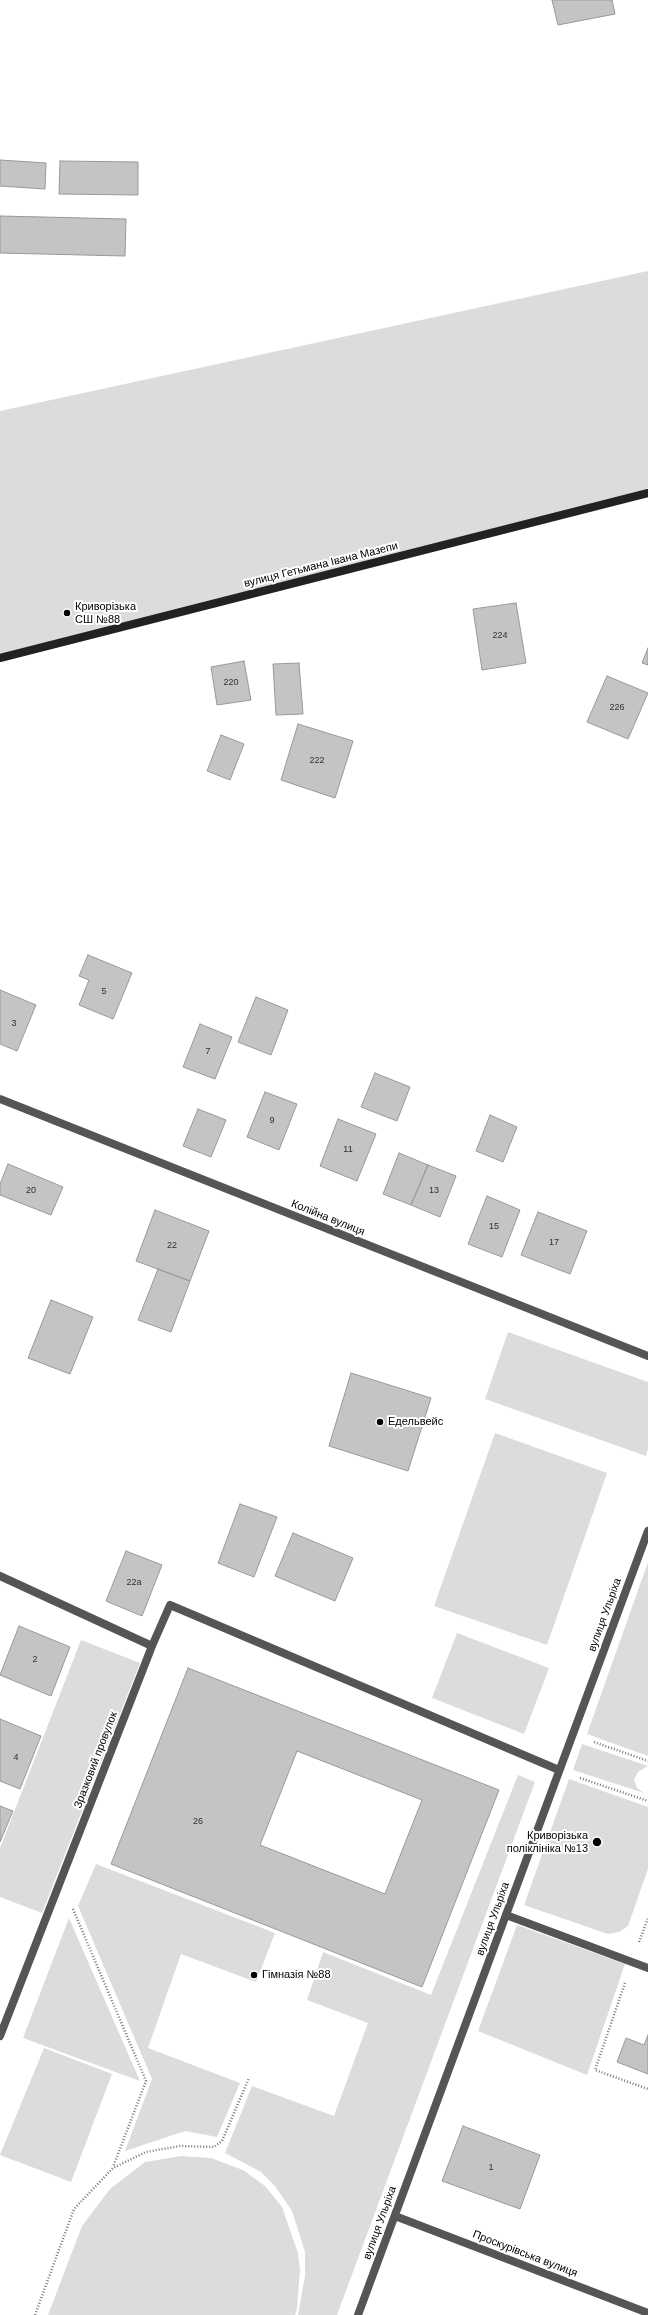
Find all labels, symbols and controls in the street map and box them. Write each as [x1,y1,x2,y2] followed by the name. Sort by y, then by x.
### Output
[243,539,399,591] street label: вулиця Гетьмана Івана Мазепи
[75,600,136,626] place label: Криворізька СШ №88
[62,608,72,618] marker: Криворізька СШ №88
[492,631,508,641] house number: 224
[223,678,239,688] house number: 220
[609,703,625,713] house number: 226
[309,756,325,766] house number: 222
[101,987,107,997] house number: 5
[11,1019,17,1029] house number: 3
[205,1047,211,1057] house number: 7
[269,1116,275,1126] house number: 9
[343,1145,353,1155] house number: 11
[26,1186,36,1196] house number: 20
[429,1186,439,1196] house number: 13
[289,1197,367,1239] street label: Колійна вулиця
[489,1222,499,1232] house number: 15
[549,1238,559,1248] house number: 17
[167,1241,177,1251] house number: 22
[388,1415,443,1429] place label: Едельвейс
[375,1417,385,1427] marker: Едельвейс
[586,1576,624,1654] street label: вулиця Ульріха
[126,1578,142,1588] house number: 22а
[32,1655,38,1665] house number: 2
[71,1710,121,1810] street label: Зразковий провулок
[13,1753,19,1763] house number: 4
[193,1817,203,1827] house number: 26
[507,1829,588,1855] place label: Криворізька поліклініка №13
[591,1836,603,1848] marker: Криворізька поліклініка №13
[474,1880,512,1958] street label: вулиця Ульріха
[262,1968,331,1982] place label: Гімназія №88
[249,1970,259,1980] marker: Гімназія №88
[488,2163,494,2173] house number: 1
[361,2184,399,2262] street label: вулиця Ульріха
[471,2228,579,2280] street label: Проскурівська вулиця

